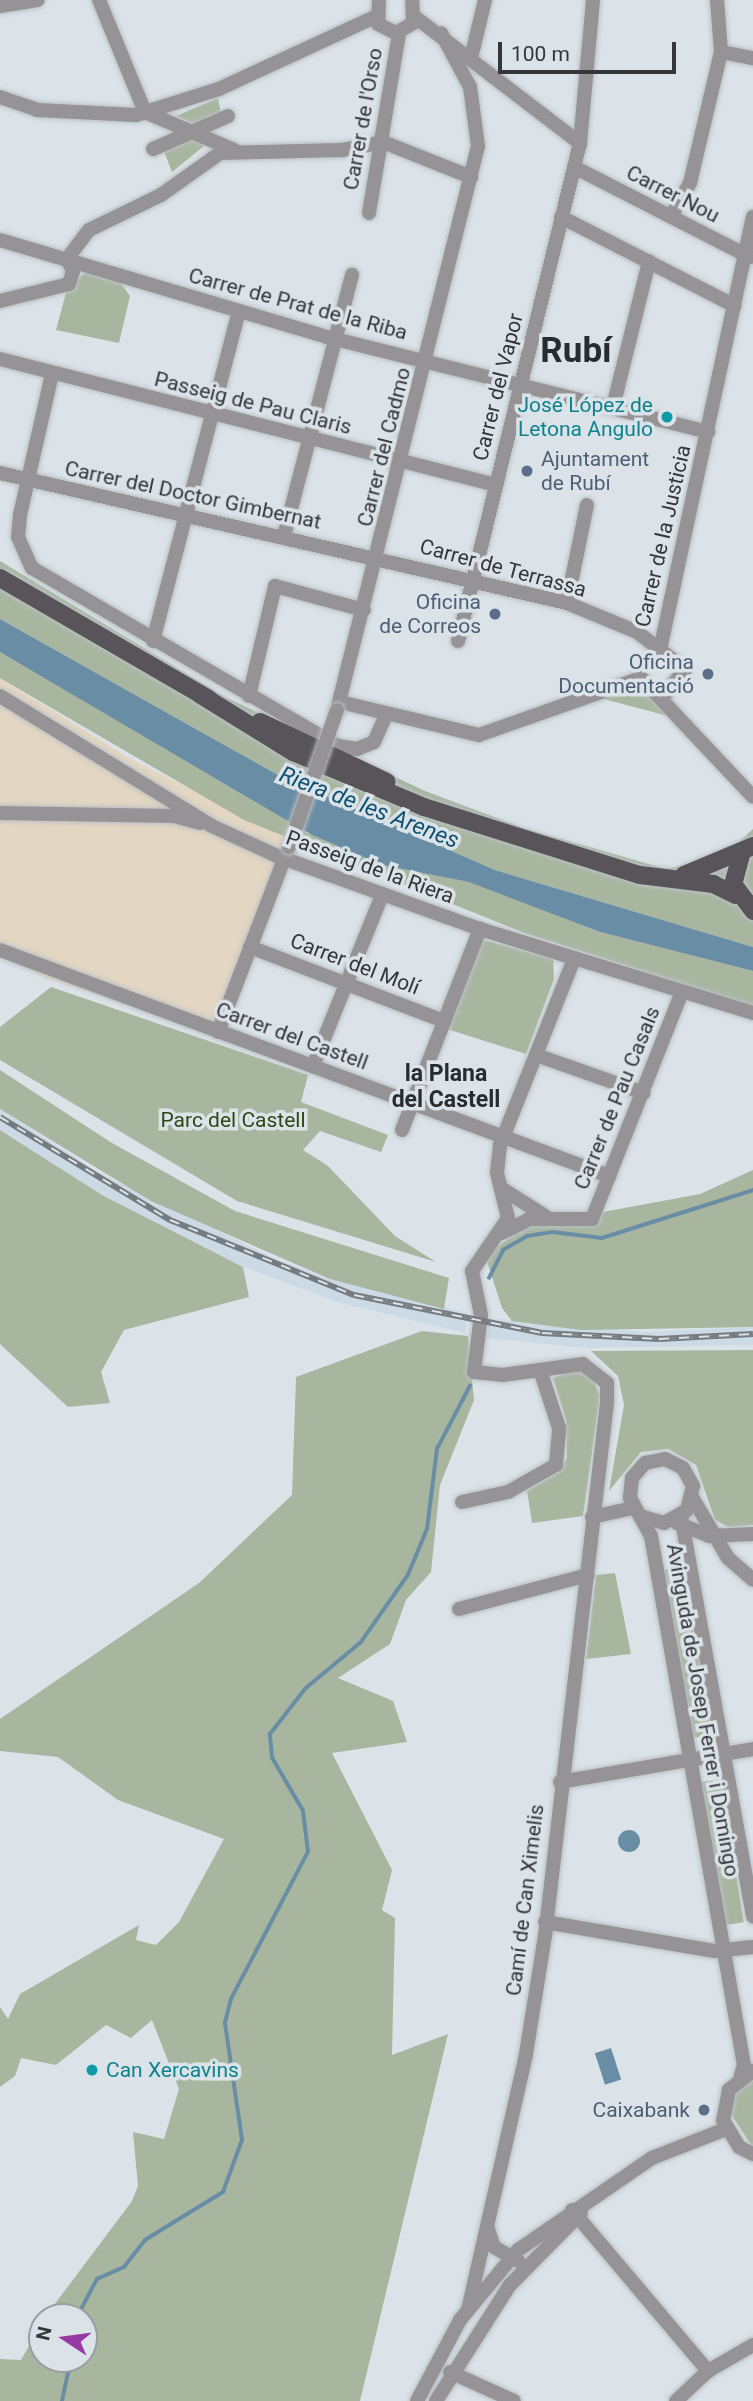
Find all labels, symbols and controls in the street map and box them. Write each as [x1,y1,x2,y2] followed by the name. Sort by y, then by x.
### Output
[501,28,680,72] scale bar
[511,42,570,66] text: 100 m
[338,46,388,192] street label: Carrer de l'Orso
[622,160,724,228] street label: Carrer Nou
[186,263,410,345] street label: Carrer de Prat de la Riba
[467,311,529,463] street label: Carrer del Vapor
[540,330,612,372] district label: Rubí
[352,365,416,529] street label: Carrer del Cadmo
[152,366,354,440] street label: Passeig de Pau Claris
[517,392,653,442] place label: José López de Letona Angulo
[659,409,675,425] marker: José López de Letona Angulo
[630,443,696,629] street label: Carrer de la Justicia
[541,446,649,496] place label: Ajuntament de Rubí
[63,456,323,534] street label: Carrer del Doctor Gimbernat
[519,463,535,479] marker: Ajuntament de Rubí
[417,534,589,602] street label: Carrer de Terrassa
[379,589,481,639] place label: Oficina de Correos
[487,606,503,622] marker: Oficina de Correos
[558,649,694,699] place label: Oficina Documentació
[700,666,716,682] marker: Oficina Documentació
[275,761,463,855] water label: Riera de les Arenes
[283,825,457,909] street label: Passeig de la Riera
[287,928,423,1000] street label: Carrer del Molí
[212,997,372,1075] street label: Carrer del Castell
[569,1003,665,1193] street label: Carrer de Pau Casals
[392,1060,500,1114] district label: la Plana del Castell
[160,1107,306,1133] park label: Parc del Castell
[661,1542,745,1878] street label: Avinguda de Josep Ferrer i Domingo
[501,1803,549,1997] street label: Camí de Can Ximelis
[106,2057,239,2083] place label: Can Xercavins
[84,2062,100,2078] marker: Can Xercavins
[593,2097,690,2123] place label: Caixabank
[696,2102,712,2118] marker: Caixabank
[28,2303,98,2373] north arrow
[31,2324,57,2343] text: N

